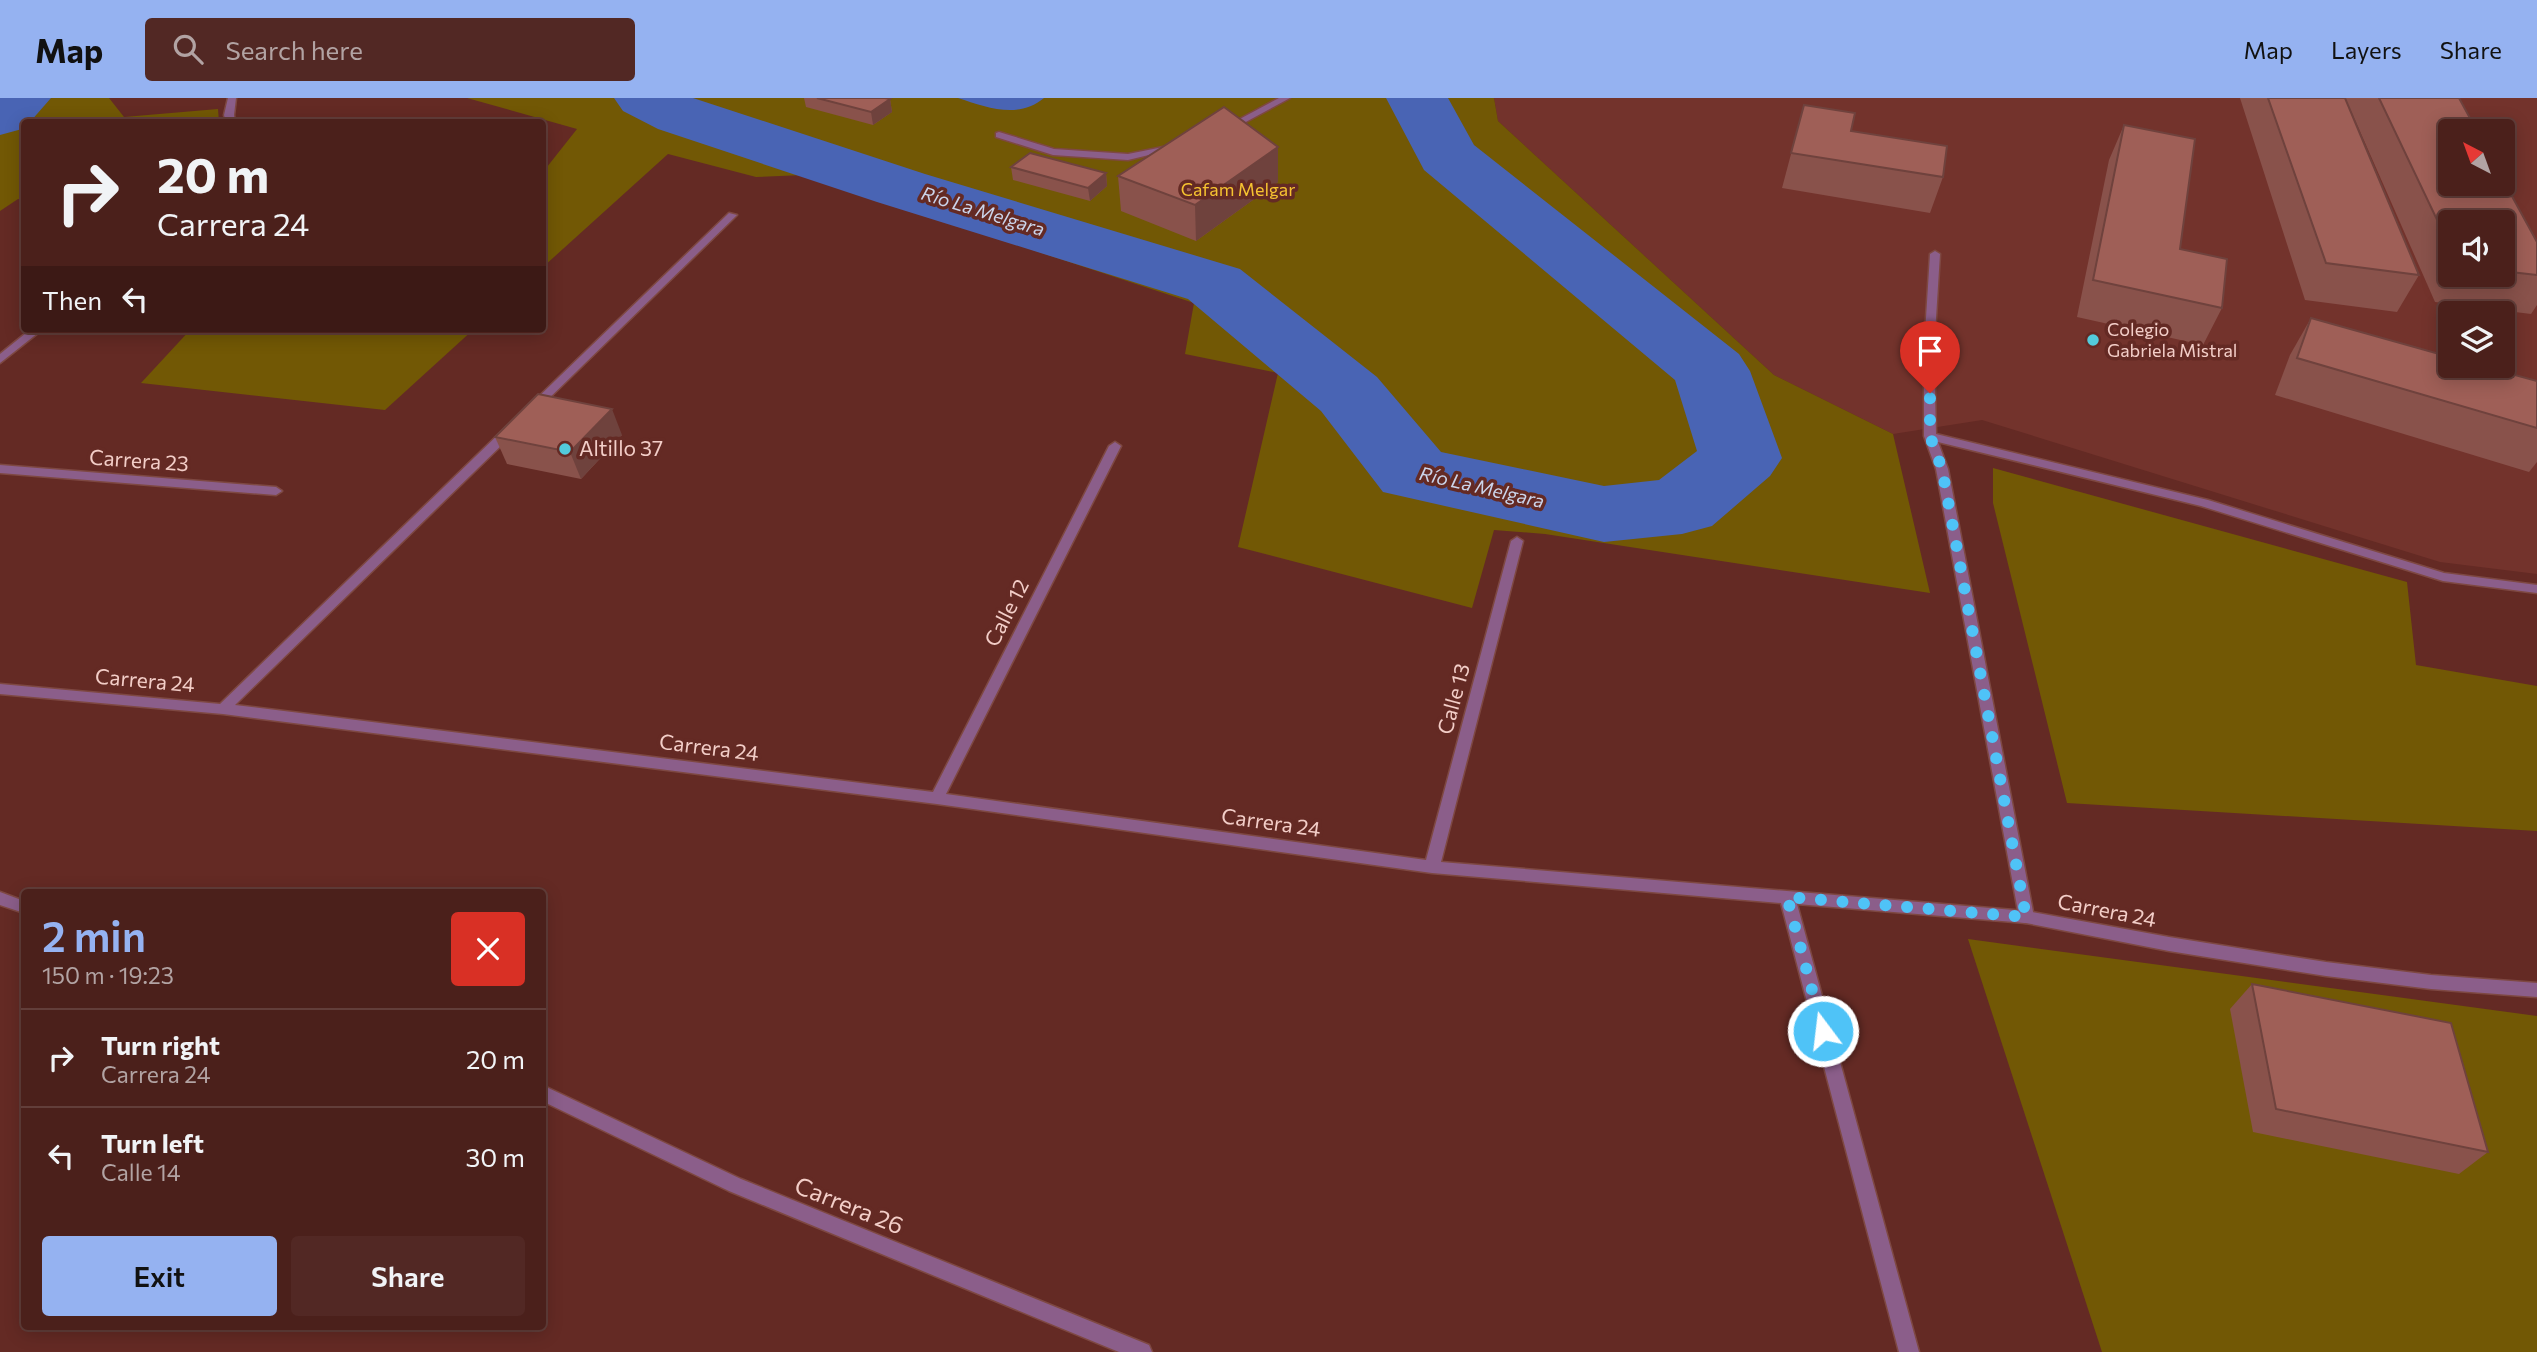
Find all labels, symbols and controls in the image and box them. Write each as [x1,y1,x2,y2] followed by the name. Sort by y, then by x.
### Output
[145,18,635,81] search box
[35,29,103,70] text: Map
[169,30,207,68] icon: search
[225,34,363,65] text: Search here
[2244,35,2293,64] text: Map
[2331,35,2402,64] text: Layers
[2440,35,2502,64] text: Share
[2438,119,2515,196] north arrow
[2438,119,2515,378] map controls
[157,143,269,203] text: 20 m
[42,147,133,238] icon: right
[1181,178,1295,200] park label: Cafam Melgar
[919,181,1048,240] water label: Río La Melgara
[157,203,309,243] text: Carrera 24
[2438,210,2515,287] button: sound
[116,280,154,318] icon: left
[42,284,102,315] text: Then
[2438,301,2515,378] button: layers
[2107,318,2237,361] place label: Colegio Gabriela Mistral
[1900,321,1960,393] pin
[1911,332,1949,370] icon: arrive
[2085,332,2101,348] marker: Colegio Gabriela Mistral
[579,435,663,460] place label: Altillo 37
[557,441,573,457] marker: Altillo 37
[89,444,190,475] street label: Carrera 23
[1417,461,1547,512] water label: Río La Melgara
[978,575,1033,650] street label: Calle 12
[1431,661,1474,737] street label: Calle 13
[94,663,196,696] street label: Carrera 24
[658,728,761,765] street label: Carrera 24
[1220,802,1323,841] street label: Carrera 24
[2056,888,2159,931] street label: Carrera 24
[42,909,146,961] text: 2 min
[451,912,525,986] button: close
[42,961,174,989] text: 150 m · 19:23
[1786,994,1860,1068] position arrow
[101,1029,220,1060] text: Turn right
[42,1039,80,1077] icon: right
[466,1043,525,1074] text: 20 m
[101,1060,210,1088] text: Carrera 24
[101,1127,204,1158] text: Turn left
[42,1137,80,1175] icon: left
[466,1141,525,1172] text: 30 m
[101,1158,181,1186] text: Calle 14
[791,1170,908,1240] street label: Carrera 26
[42,1236,277,1316] button: Exit
[291,1236,525,1316] button: Share

